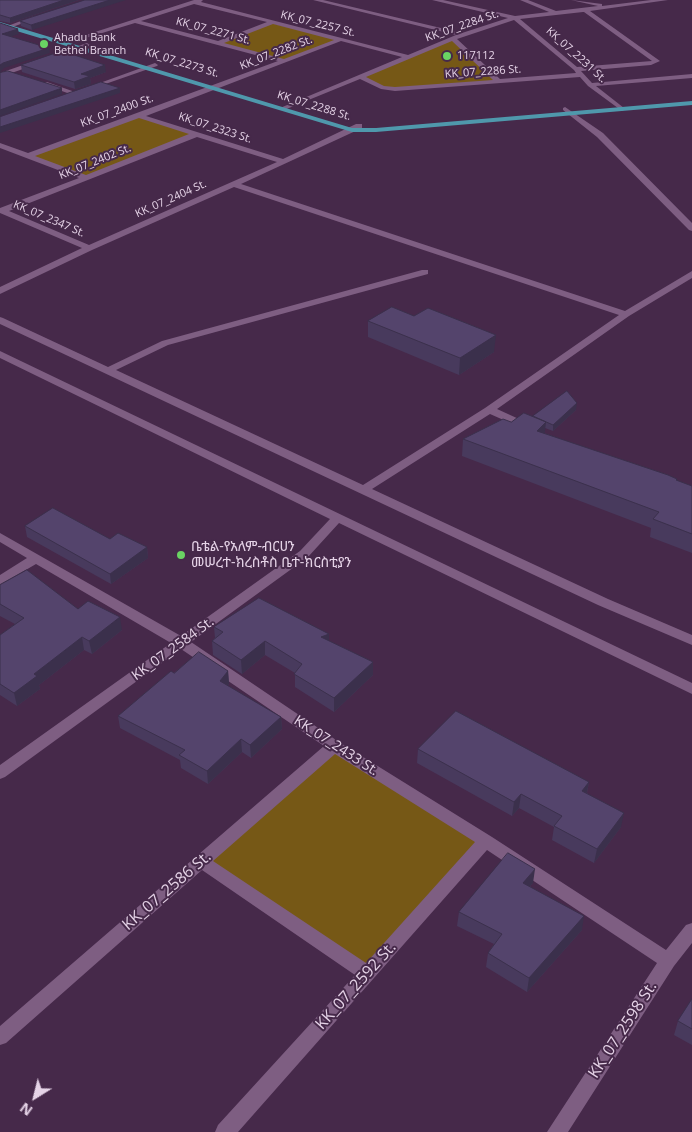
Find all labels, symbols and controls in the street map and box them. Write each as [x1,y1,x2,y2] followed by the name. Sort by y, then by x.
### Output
[424,7,500,45] street label: KK_07_2284 St.
[279,8,357,40] street label: KK_07_2257 St.
[174,15,252,47] street label: KK_07_2271 St.
[543,24,609,86] street label: KK_07_2231 St.
[54,31,126,57] place label: Ahadu Bank Bethel Branch
[238,33,314,73] street label: KK_07_2282 St.
[38,38,50,50] marker: Ahadu Bank Bethel Branch
[143,45,221,81] street label: KK_07_2273 St.
[457,49,495,63] place label: 117112
[441,50,453,62] marker: 117112
[444,63,522,81] street label: KK_07_2286 St.
[275,88,353,124] street label: KK_07_2288 St.
[79,92,155,130] street label: KK_07_2400 St.
[177,110,253,146] street label: KK_07_2323 St.
[57,142,133,182] street label: KK_07_2402 St.
[133,177,209,221] street label: KK_07_2404 St.
[11,198,87,240] street label: KK_07_2347 St.
[191,539,351,572] place label: ቤቴል-የአለም-ብርሀን መሠረተ-ክረስቶስ ቤተ-ክርስቲያን
[175,549,187,561] marker: ቤቴል-የአለም-ብርሀን መሠረተ-ክረስቶስ ቤተ-ክርስቲያን
[129,614,217,684] street label: KK_07_2584 St.
[291,712,381,780] street label: KK_07_2433 St.
[119,847,215,935] street label: KK_07_2586 St.
[312,938,400,1034] street label: KK_07_2592 St.
[585,978,661,1082] street label: KK_07_2598 St.
[10,1072,60,1122] north arrow
[16,1099,36,1121] text: N

